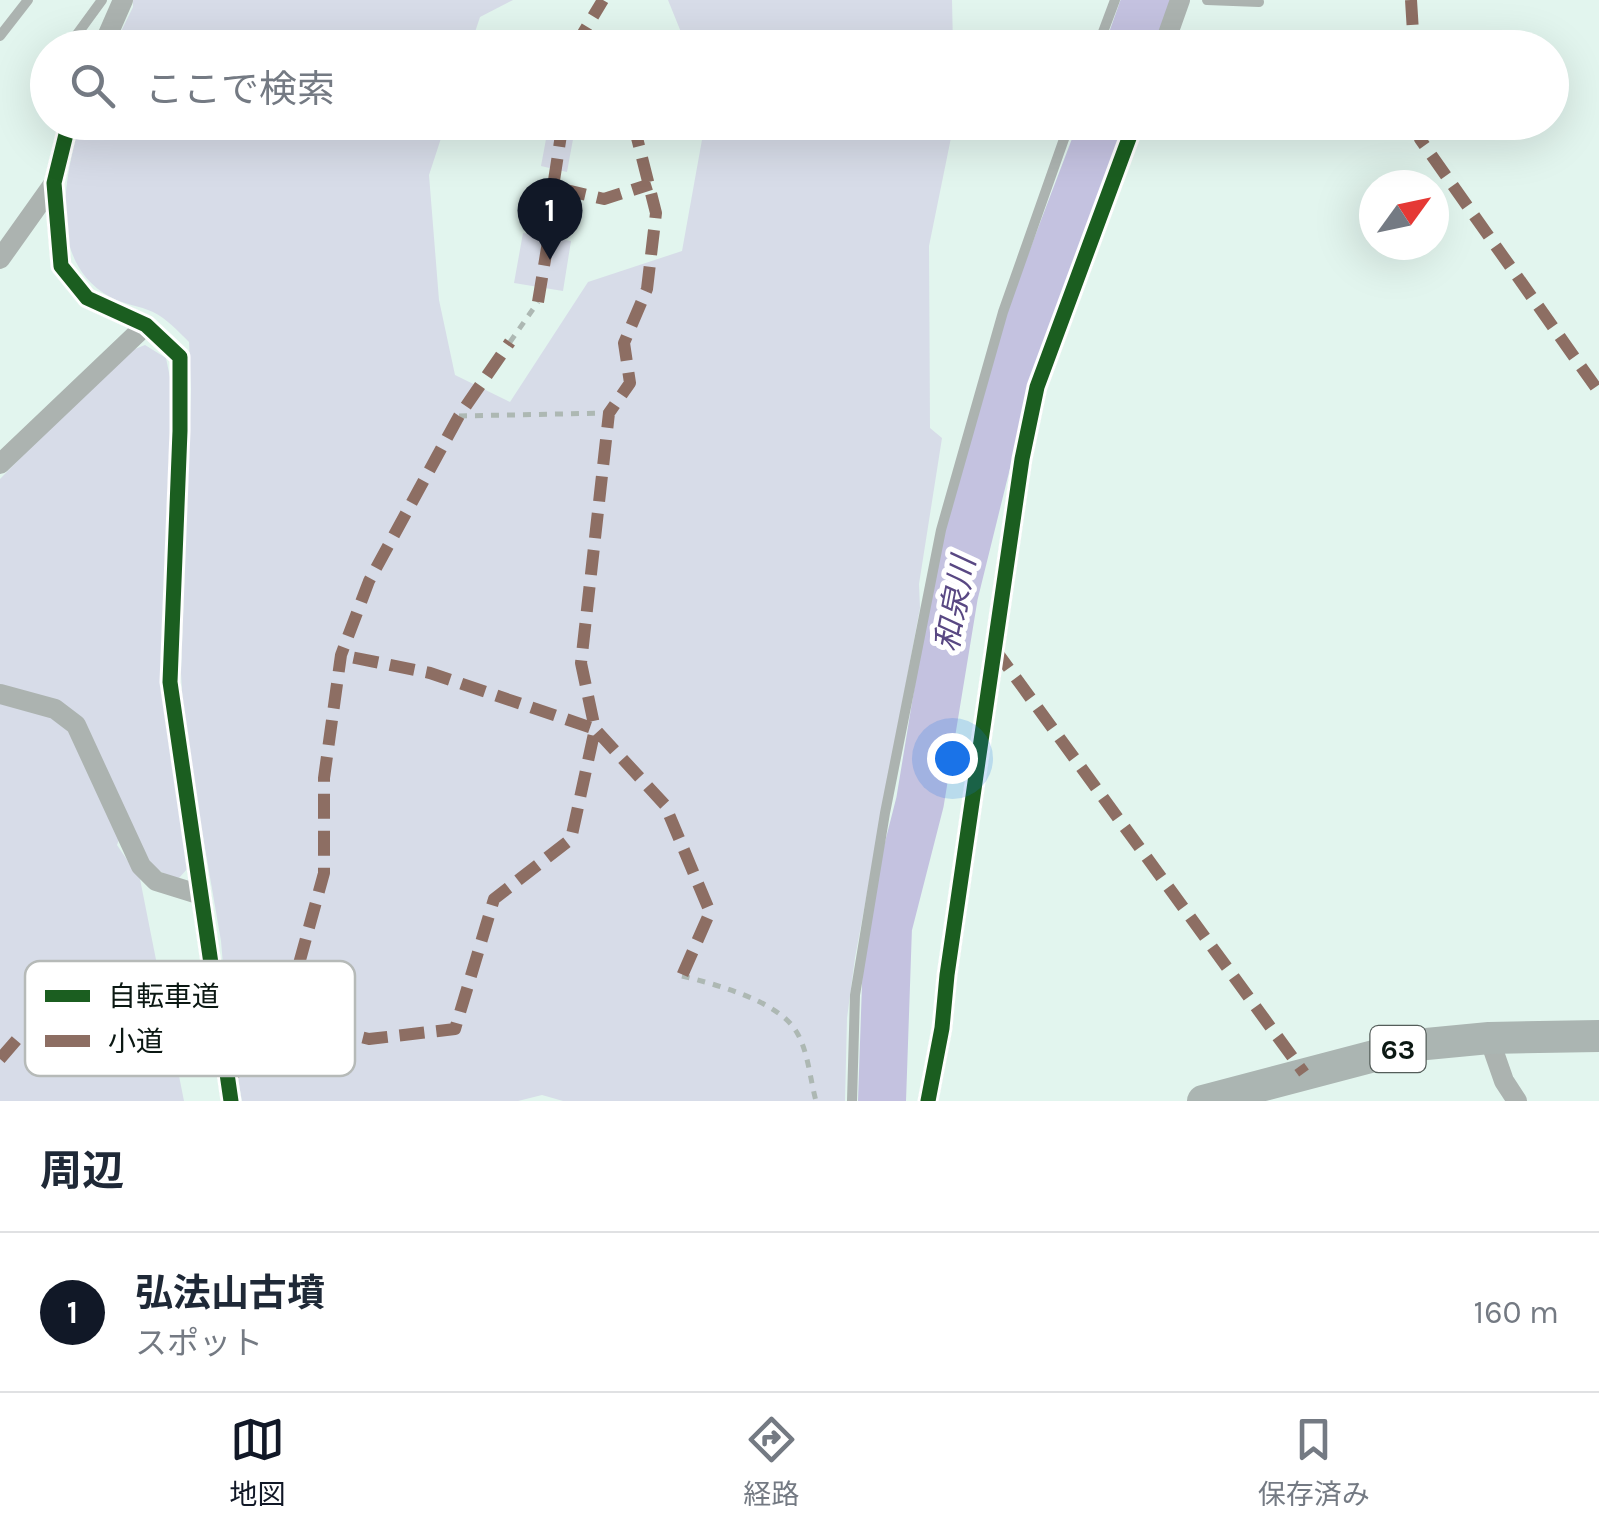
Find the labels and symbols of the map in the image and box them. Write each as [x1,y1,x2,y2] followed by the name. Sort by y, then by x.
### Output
[1359,170,1449,260] north arrow
[518,178,582,260] pin: 1
[928,551,983,655] water label: 和泉川
[927,733,978,784] your location
[25,961,355,1076] legend
[108,980,220,1013] text: 自転車道
[108,1025,164,1058] text: 小道
[1370,1026,1426,1072] road number: 63

